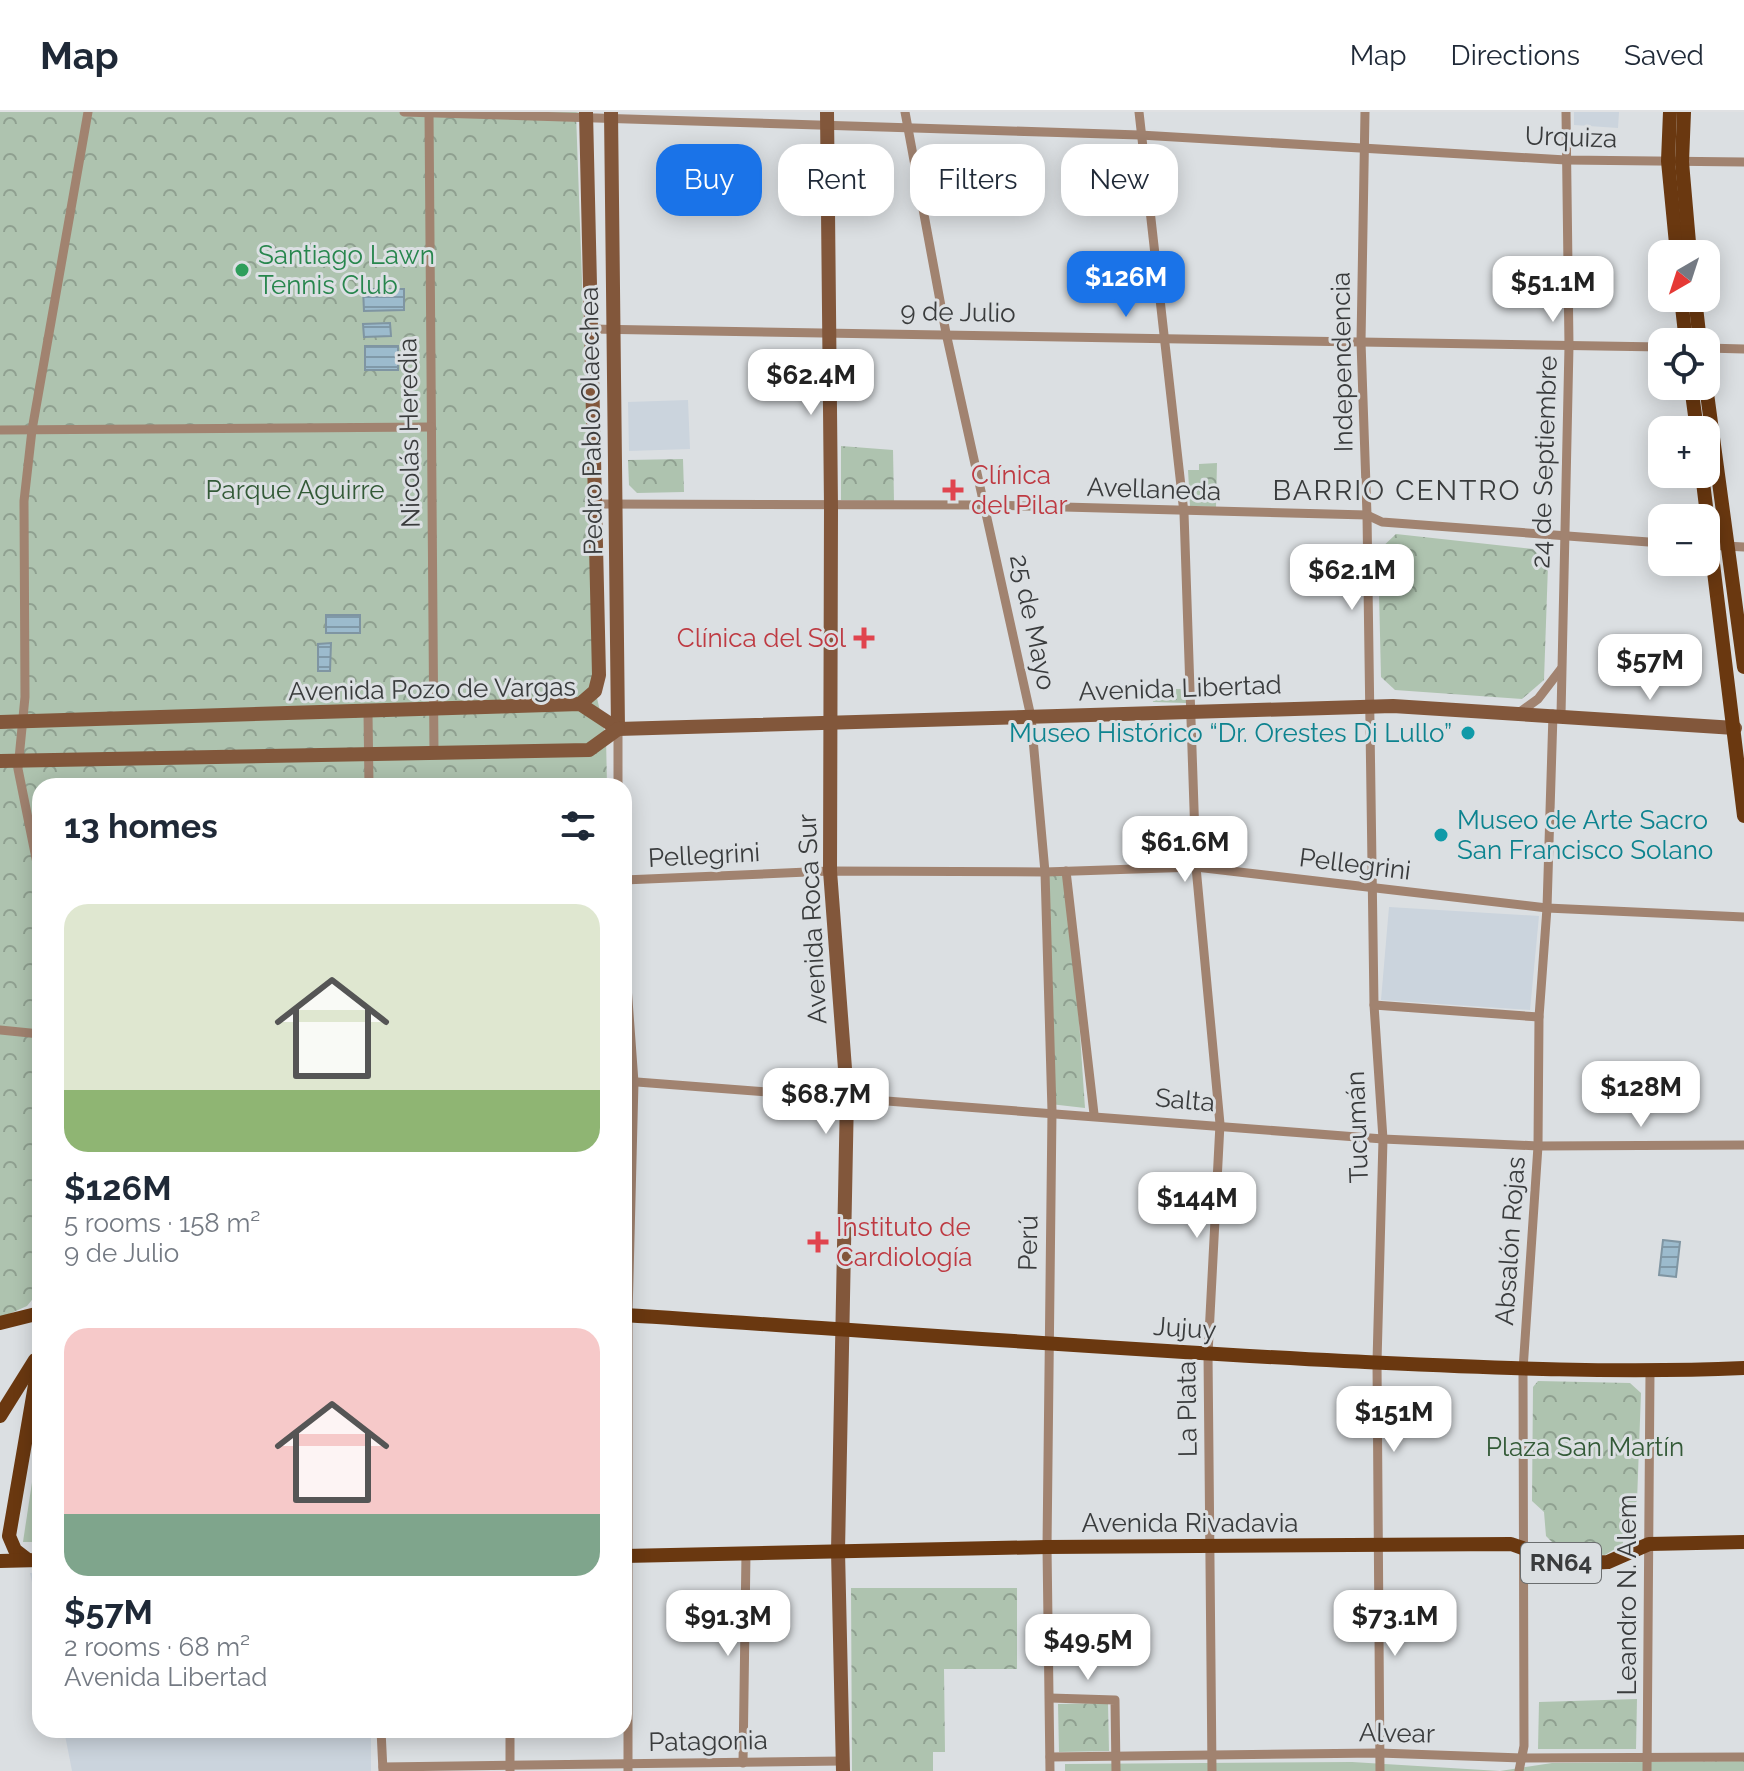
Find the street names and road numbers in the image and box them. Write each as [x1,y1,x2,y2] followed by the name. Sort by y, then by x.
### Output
[1524,120,1618,154] street label: Urquiza
[1325,272,1359,452] street label: Independencia
[574,287,608,555] street label: Pedro Pablo Olaechea
[900,296,1016,328] street label: 9 de Julio
[392,338,426,528] street label: Nicolás Heredia
[1525,355,1563,569] street label: 24 de Septiembre
[1086,472,1222,506] street label: Avellaneda
[1004,551,1062,693] street label: 25 de Mayo
[1078,669,1282,707] street label: Avenida Libertad
[288,671,576,707] street label: Avenida Pozo de Vargas
[792,813,832,1025] street label: Avenida Roca Sur
[647,837,761,873] street label: Pellegrini
[1297,842,1413,886] street label: Pellegrini
[1340,1070,1374,1184] street label: Tucumán
[1154,1082,1216,1118] street label: Salta
[1489,1156,1531,1326] street label: Absalón Rojas
[1013,1215,1043,1271] street label: Perú
[1152,1311,1218,1345] street label: Jujuy
[1171,1361,1203,1457] street label: La Plata
[1612,1494,1642,1696] street label: Leandro N. Alem
[1082,1508,1299,1538] street label: Avenida Rivadavia
[1521,1543,1601,1583] road number: RN64
[1359,1717,1435,1749] street label: Alvear
[648,1725,768,1757] street label: Patagonia

